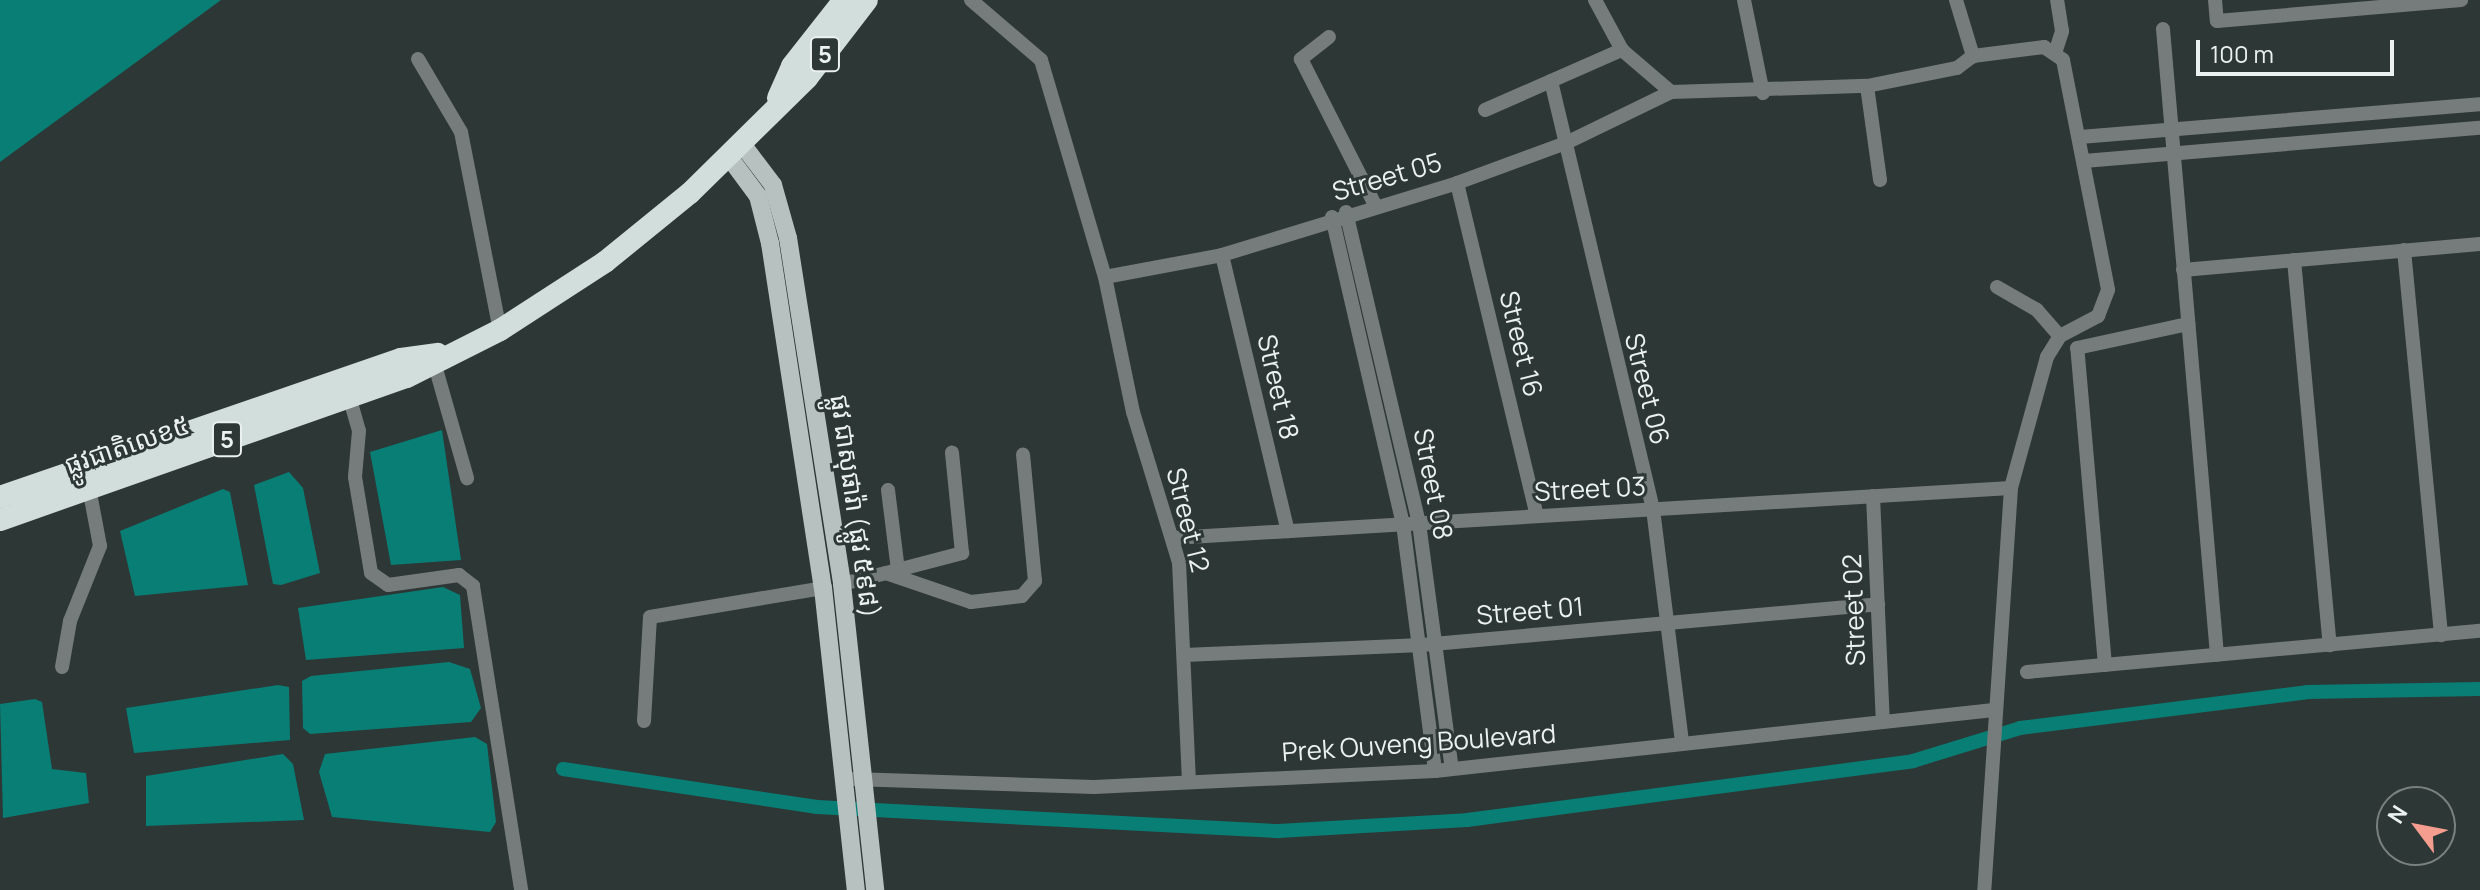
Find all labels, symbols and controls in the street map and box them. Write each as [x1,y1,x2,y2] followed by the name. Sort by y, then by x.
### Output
[2200,24,2398,74] scale bar
[809,34,841,74] road number: 5
[2210,37,2274,70] text: 100 m
[1329,147,1445,207] street label: Street 05
[1493,288,1549,400] street label: Street 16
[1618,330,1676,448] street label: Street 06
[1251,331,1305,443] street label: Street 18
[824,392,886,620] street label: ផ្លូវ ជាសុផារ៉ា (ផ្លូវ ៥៩៨)
[60,409,194,481] street label: ផ្លូវជាតិលេខ៥
[211,419,243,459] road number: 5
[1407,426,1459,542] street label: Street 08
[1160,465,1216,575] street label: Street 12
[1533,470,1647,508] street label: Street 03
[1836,553,1872,667] street label: Street 02
[1475,591,1585,631] street label: Street 01
[1281,718,1557,768] street label: Prek Ouveng Boulevard
[2376,786,2456,866] north arrow
[2380,800,2414,829] text: N

